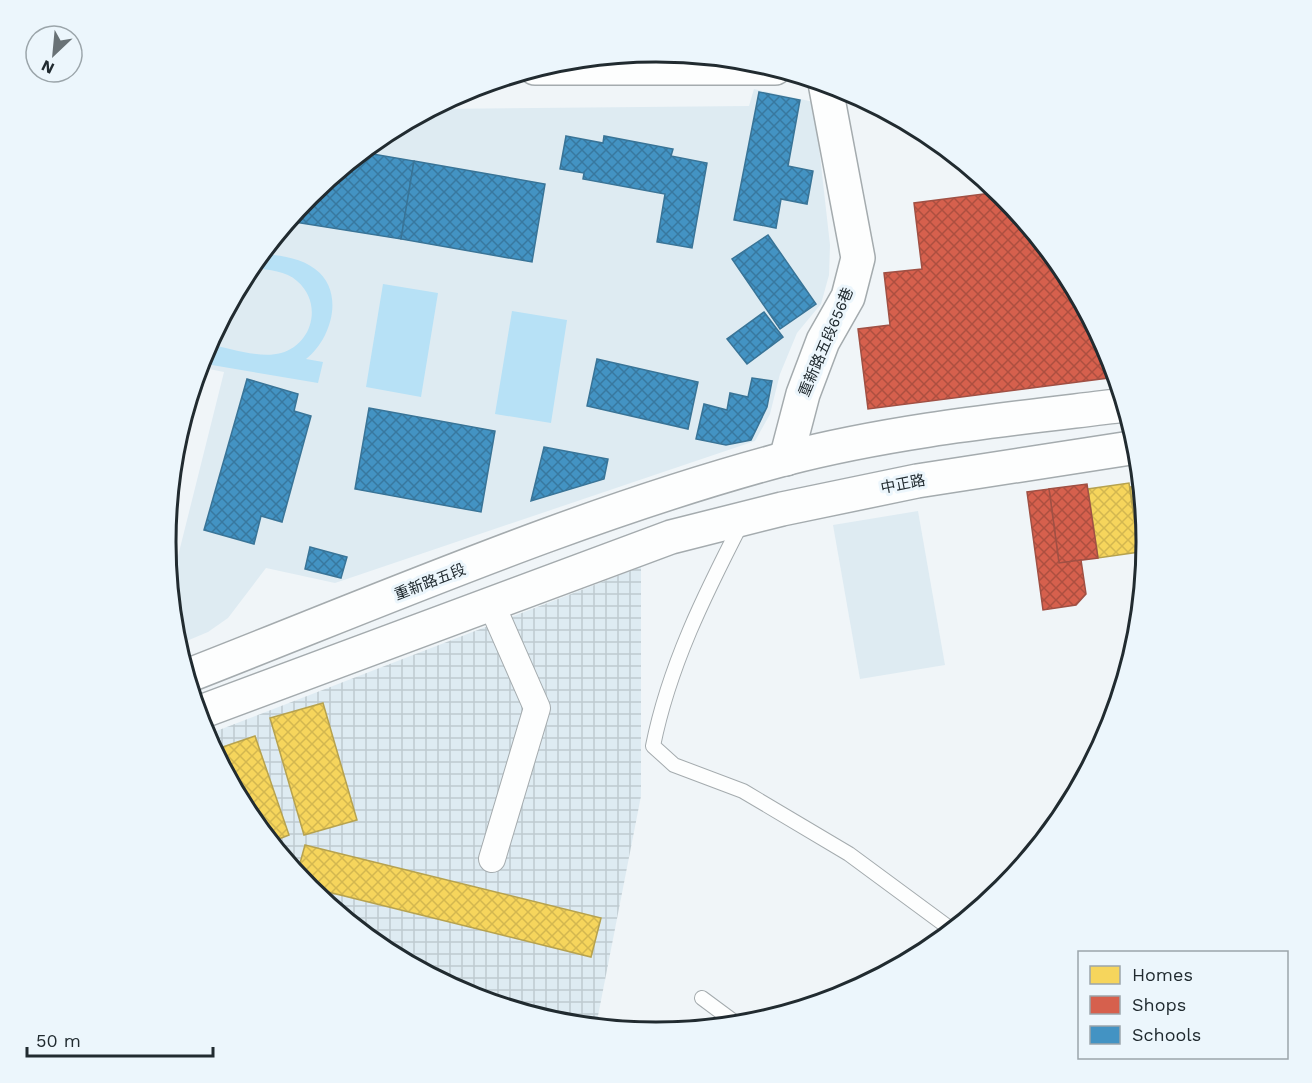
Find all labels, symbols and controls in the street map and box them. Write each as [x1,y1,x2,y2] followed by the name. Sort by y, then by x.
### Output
[24,24,84,84] north arrow
[38,56,57,78] text: N
[795,285,857,399] street label: 重新路五段656巷
[879,471,927,497] street label: 中正路
[392,560,468,604] street label: 重新路五段
[1078,951,1288,1059] legend
[1132,964,1193,985] text: Homes
[1132,994,1186,1015] text: Shops
[27,1020,213,1058] scale bar
[1132,1024,1201,1045] text: Schools
[36,1030,81,1051] text: 50 m

